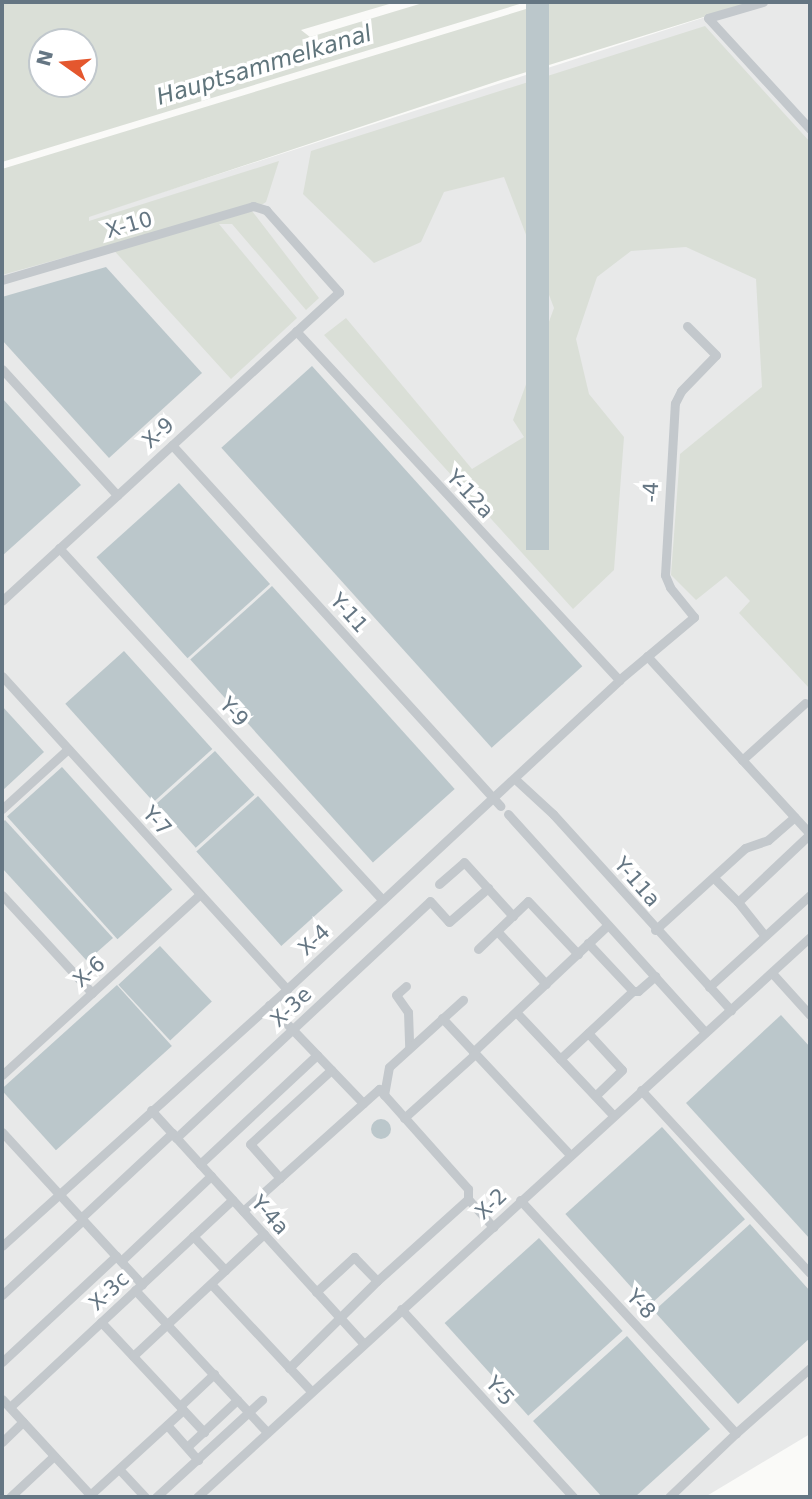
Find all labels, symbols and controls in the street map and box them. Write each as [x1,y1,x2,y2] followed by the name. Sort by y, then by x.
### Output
[153,19,375,111] water label: Hauptsammelkanal
[28,28,98,98] north arrow
[32,48,57,69] text: N
[103,206,155,244] street label: X-10
[137,412,179,454] street label: X-9
[441,464,499,524] street label: Y-12a
[638,481,664,503] street label: -4
[325,588,373,638] street label: Y-11
[214,692,254,732] street label: Y-9
[137,801,177,841] street label: Y-7
[609,852,665,912] street label: Y-11a
[293,919,335,961] street label: X-4
[68,951,110,993] street label: X-6
[265,982,317,1032] street label: X-3e
[470,1183,512,1225] street label: X-2
[246,1190,294,1240] street label: Y-4a
[84,1266,134,1316] street label: X-3c
[621,1284,661,1324] street label: Y-8
[480,1371,520,1411] street label: Y-5

